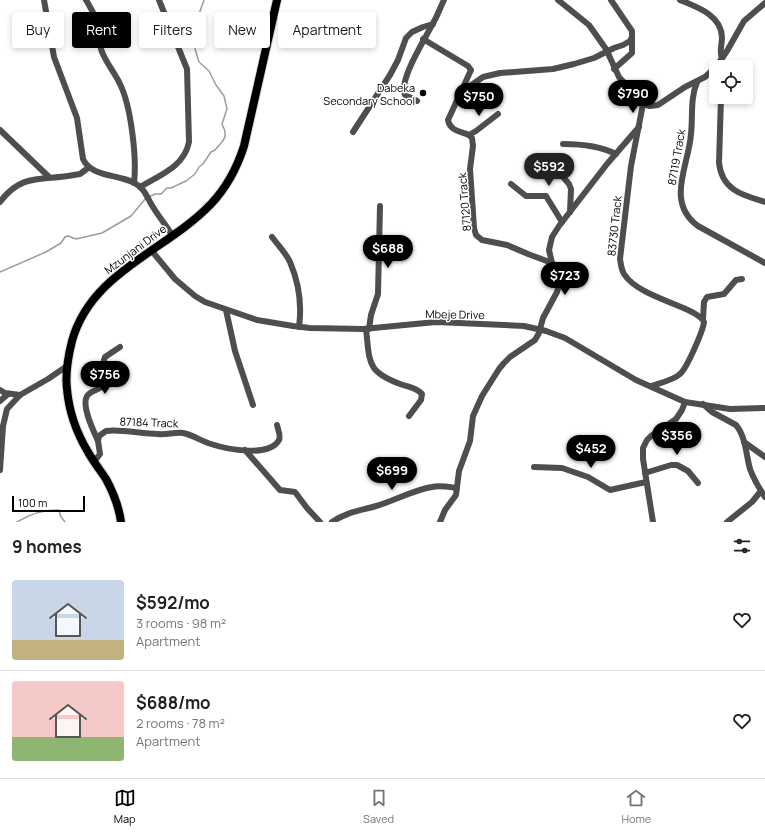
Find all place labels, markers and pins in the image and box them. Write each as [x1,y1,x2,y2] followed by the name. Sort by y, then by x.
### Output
[323,80,415,108] place label: Dabeka Secondary School
[609,80,657,114] pin: $790
[455,83,503,117] pin: $750
[418,88,428,98] marker: Dabeka Secondary School
[525,153,573,187] pin: $592
[364,235,412,269] pin: $688
[541,262,589,296] pin: $723
[81,361,129,395] pin: $756
[653,422,701,456] pin: $356
[567,435,615,469] pin: $452
[368,457,416,491] pin: $699

